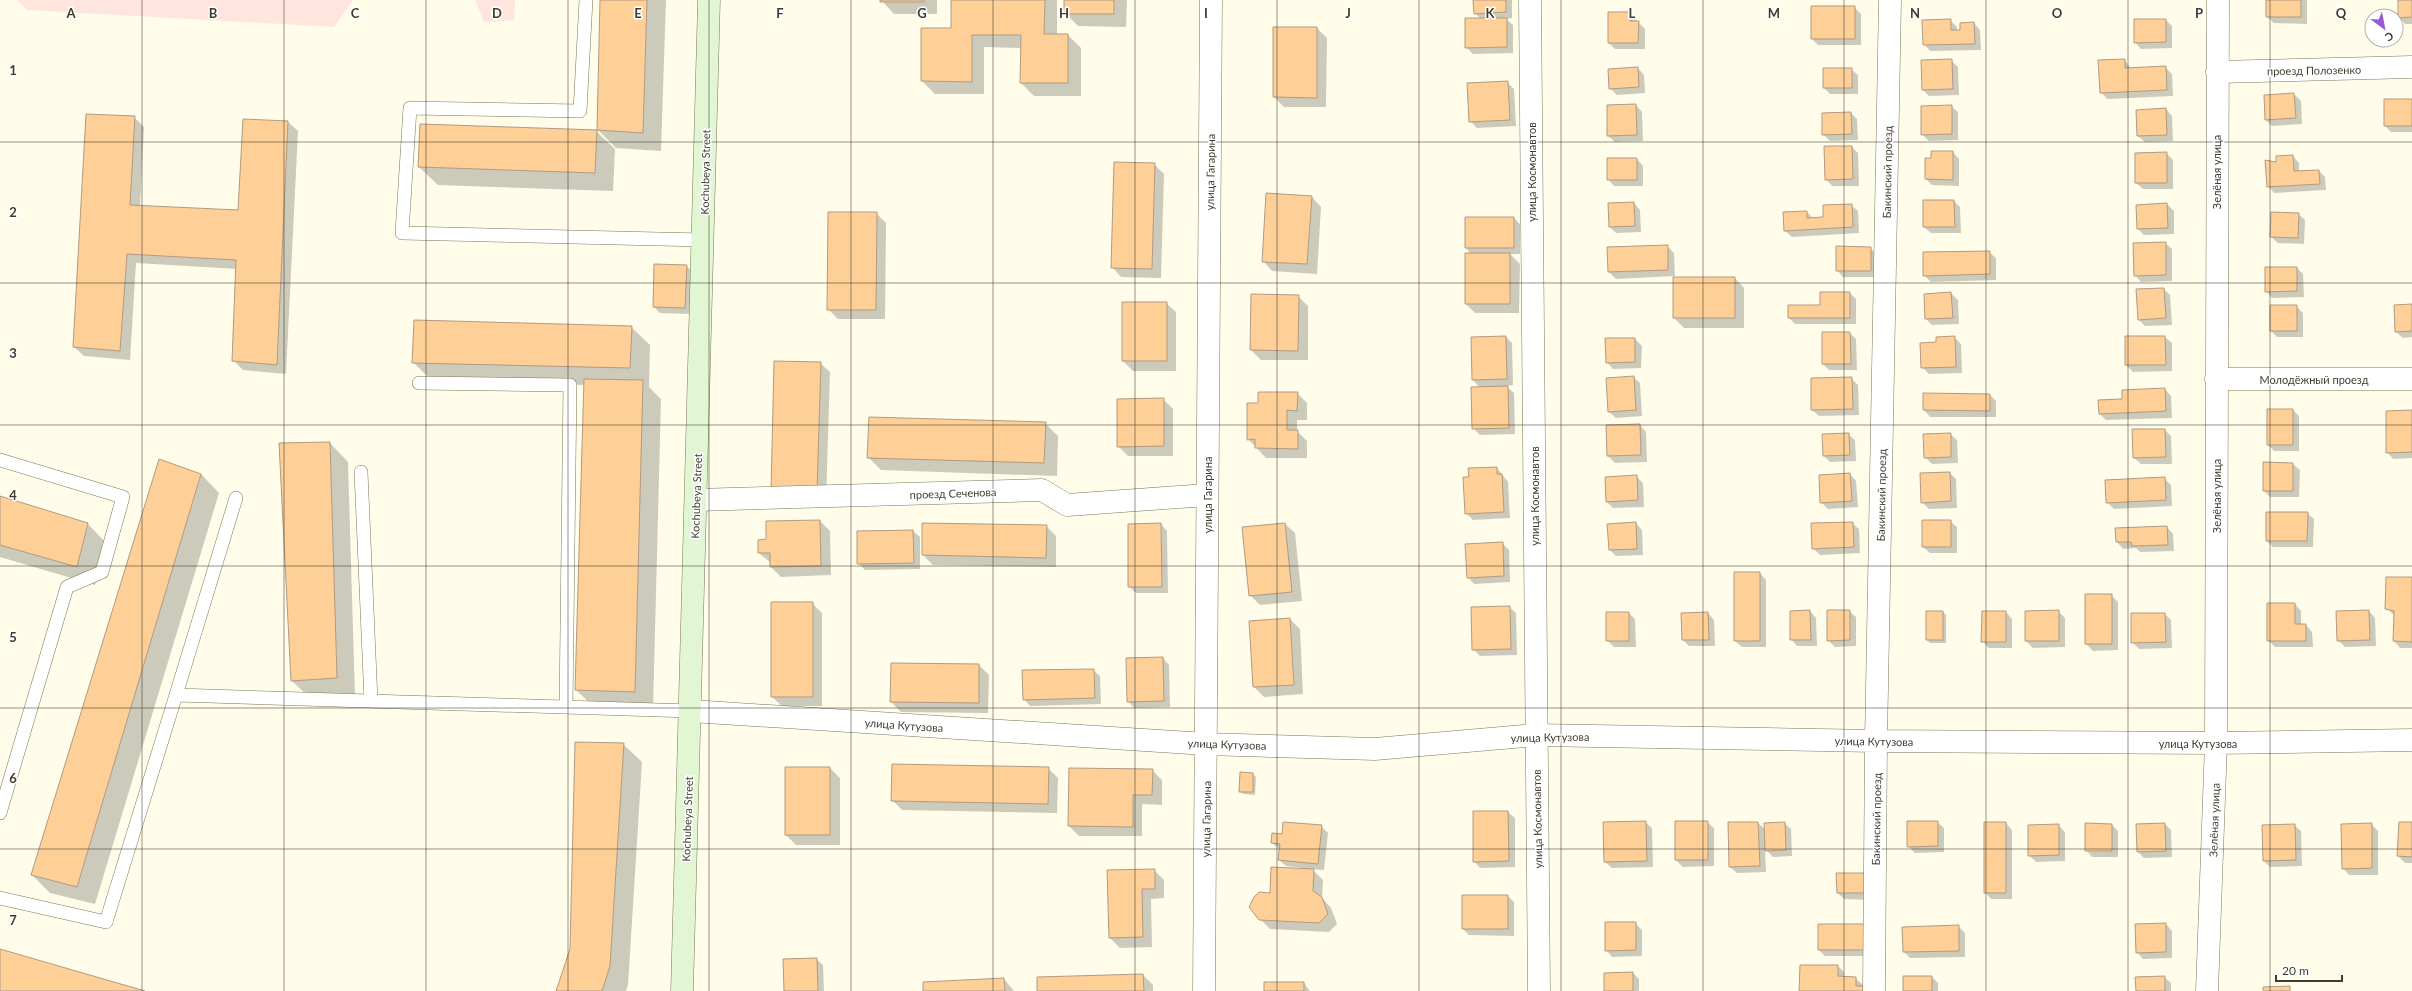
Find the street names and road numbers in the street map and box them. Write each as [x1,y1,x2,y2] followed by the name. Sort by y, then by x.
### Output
[2267,63,2361,77] street label: проезд Полозенко
[1525,122,1538,222] street label: улица Космонавтов
[1880,125,1894,219] street label: Бакинский проезд
[698,129,712,215] street label: Kochubeya Street
[1203,134,1217,210] street label: улица Гагарина
[2210,135,2223,209] street label: Зелёная улица
[2259,373,2369,386] street label: Молодёжный проезд
[1528,446,1541,546] street label: улица Космонавтов
[1874,448,1888,542] street label: Бакинский проезд
[688,453,704,539] street label: Kochubeya Street
[1201,457,1214,533] street label: улица Гагарина
[2210,459,2223,533] street label: Зелёная улица
[909,485,997,501] street label: проезд Сеченова
[864,716,944,734] street label: улица Кутузова
[1511,730,1589,744] street label: улица Кутузова
[1835,734,1913,748] street label: улица Кутузова
[1187,736,1267,752] street label: улица Кутузова
[2159,737,2237,750] street label: улица Кутузова
[1530,769,1544,869] street label: улица Космонавтов
[1869,772,1883,866] street label: Бакинский проезд
[679,776,695,862] street label: Kochubeya Street
[1199,781,1213,857] street label: улица Гагарина
[2206,783,2222,857] street label: Зелёная улица

